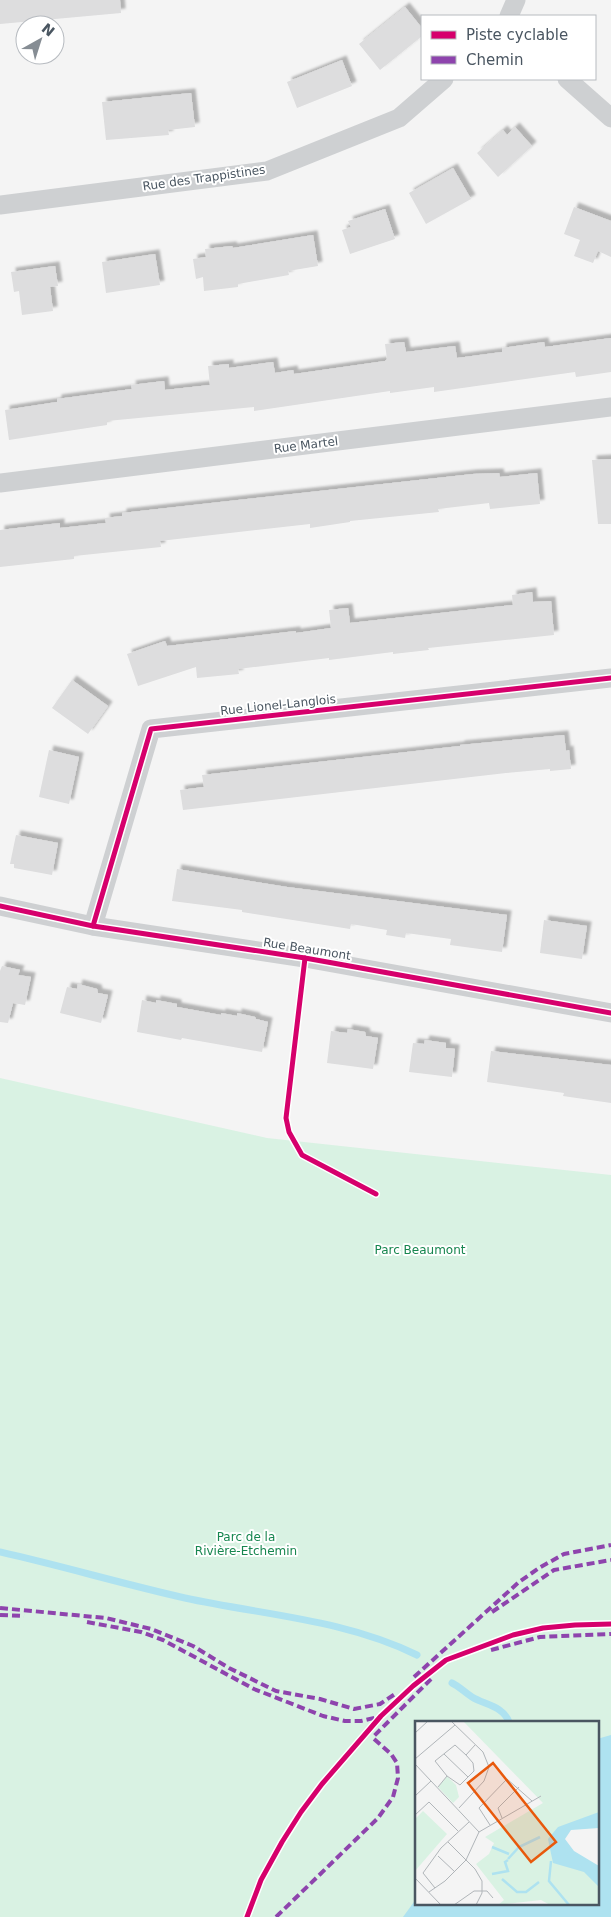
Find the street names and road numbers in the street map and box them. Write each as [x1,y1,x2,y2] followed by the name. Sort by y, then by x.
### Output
[142,162,266,194] street label: Rue des Trappistines
[273,434,339,456] street label: Rue Martel
[220,692,336,718] street label: Rue Lionel-Langlois
[262,935,352,963] street label: Rue Beaumont

